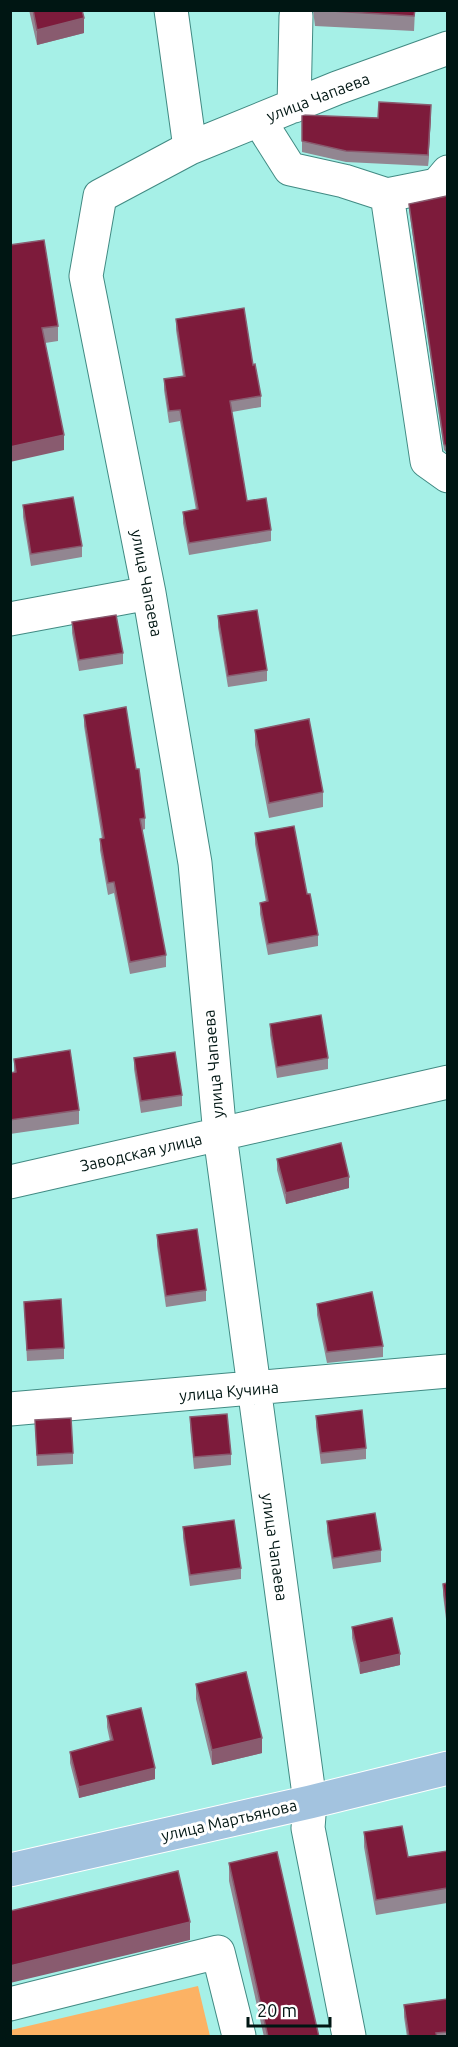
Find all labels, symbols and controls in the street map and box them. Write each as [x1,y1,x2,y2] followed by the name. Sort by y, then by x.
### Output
[264,69,372,125] street label: улица Чапаева
[128,528,166,638] street label: улица Чапаева
[199,1009,227,1119] street label: улица Чапаева
[78,1129,204,1175] street label: Заводская улица
[179,1378,279,1404] street label: улица Кучина
[259,1492,291,1602] street label: улица Чапаева
[159,1796,299,1844] street label: улица Мартьянова
[248,1990,330,2028] scale bar
[257,2000,297,2020] text: 20 m

